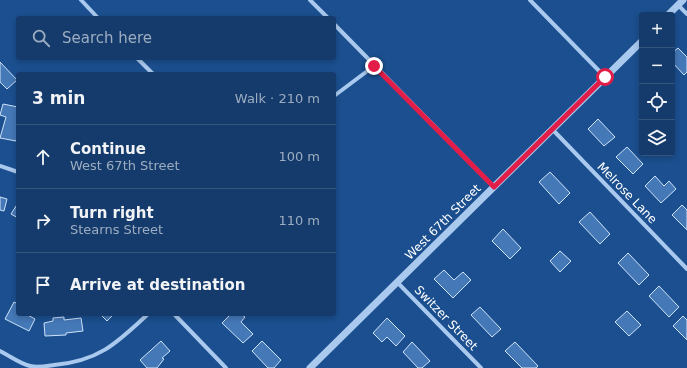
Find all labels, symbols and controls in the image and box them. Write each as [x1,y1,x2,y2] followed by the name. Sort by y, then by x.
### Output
[639,12,675,156] map controls
[639,12,675,48] button: +
[16,16,336,60] search box
[30,27,52,49] icon: search
[62,29,152,47] text: Search here
[639,48,675,84] button: −
[365,57,383,75] route end
[596,68,614,86] route start
[639,84,675,120] button: locate
[32,88,85,108] text: 3 min
[235,91,320,106] text: Walk · 210 m
[639,120,675,156] button: layers
[70,140,146,158] text: Continue
[32,146,54,168] icon: ahead
[278,149,320,164] text: 100 m
[70,158,180,173] text: West 67th Street
[594,160,660,226] street label: Melrose Lane
[402,181,484,263] street label: West 67th Street
[70,204,154,222] text: Turn right
[32,210,54,232] icon: right
[278,213,320,228] text: 110 m
[70,222,163,237] text: Stearns Street
[32,274,54,296] icon: arrive
[70,276,245,294] text: Arrive at destination
[412,283,481,353] street label: Switzer Street

